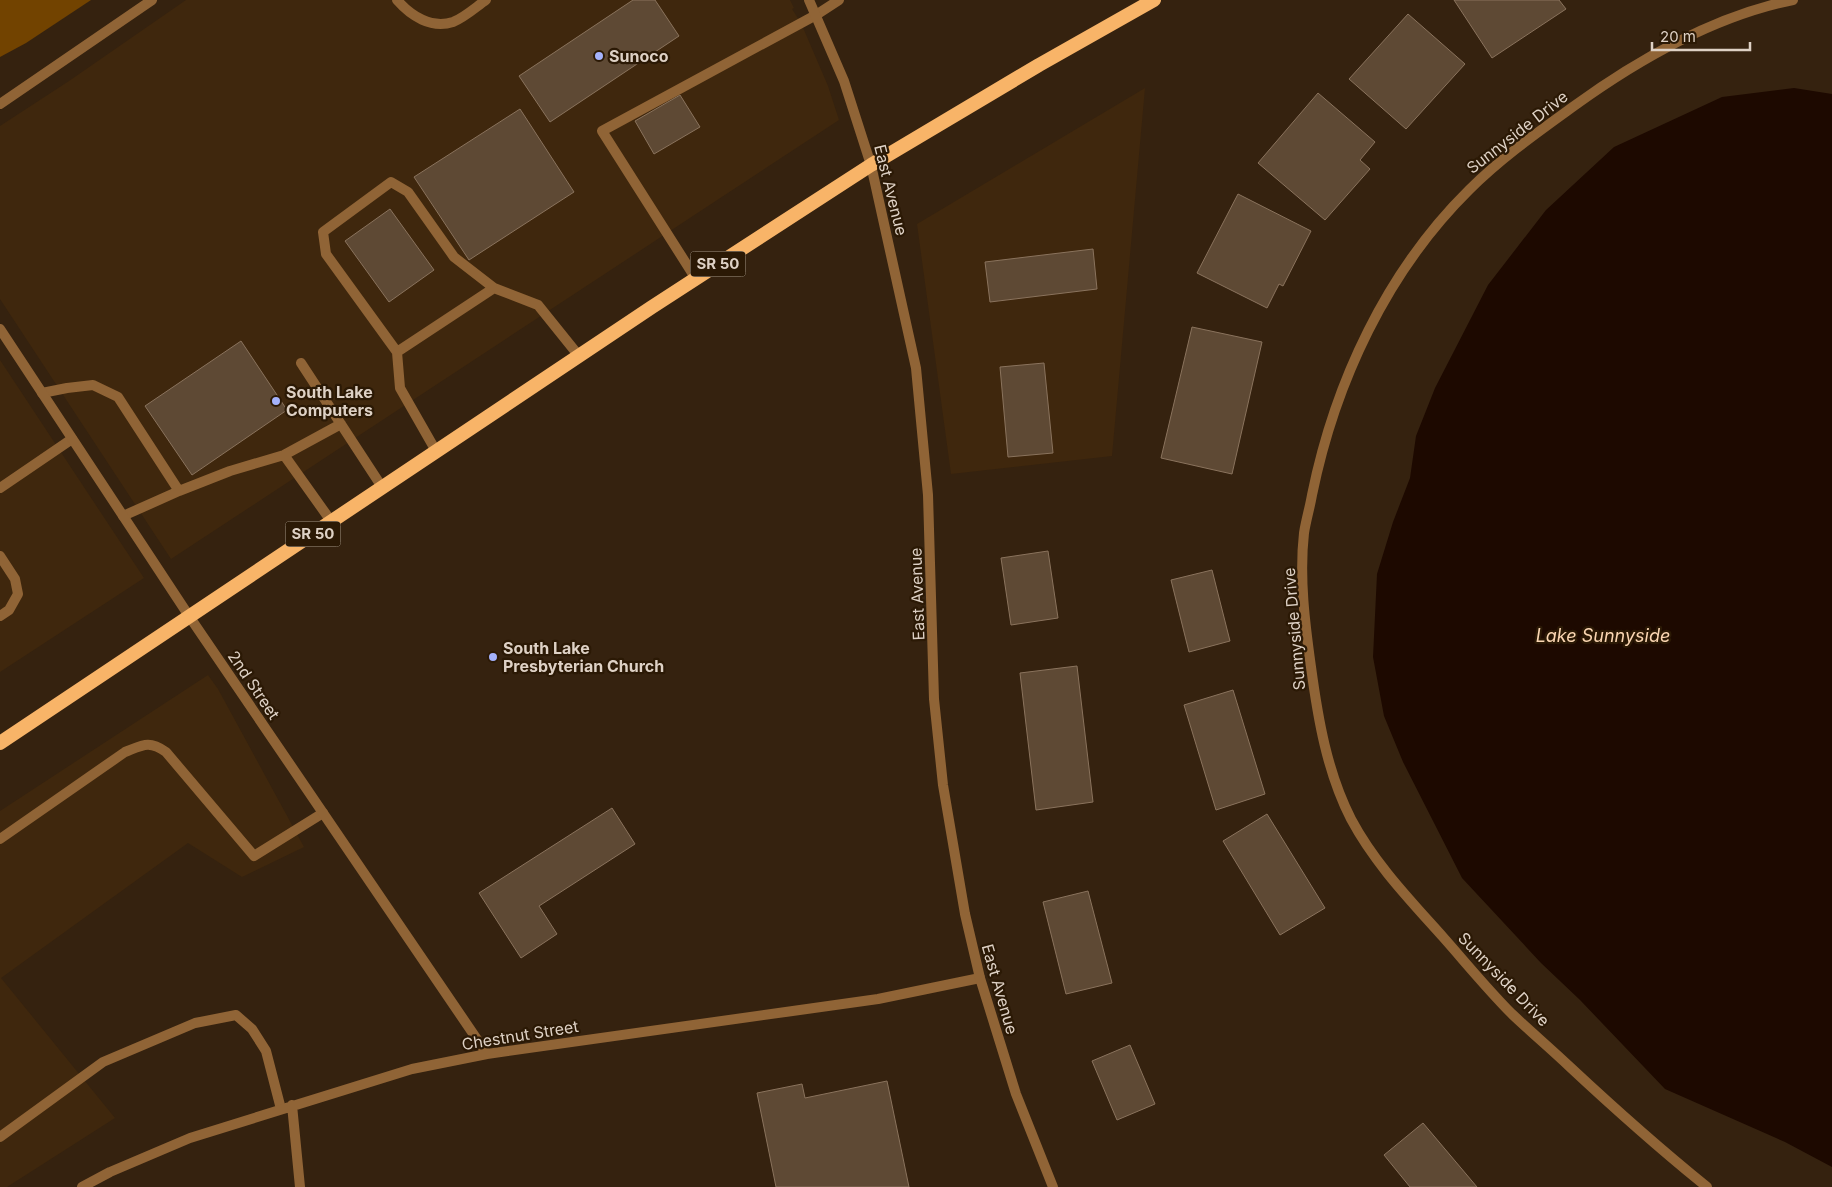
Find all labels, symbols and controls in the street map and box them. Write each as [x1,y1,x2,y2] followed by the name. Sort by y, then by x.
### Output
[1652,20,1750,52] scale bar
[1660,27,1696,46] text: 20 m
[609,46,669,66] place label: Sunoco
[593,50,605,62] marker: Sunoco
[1462,86,1572,178] street label: Sunnyside Drive
[870,142,912,238] street label: East Avenue
[690,252,746,276] road number: SR 50
[286,382,373,420] place label: South Lake Computers
[270,395,282,407] marker: South Lake Computers
[286,522,340,546] road number: SR 50
[905,547,929,641] street label: East Avenue
[1279,567,1309,691] street label: Sunnyside Drive
[1536,625,1670,646] water label: Lake Sunnyside
[503,638,664,676] place label: South Lake Presbyterian Church
[224,647,284,723] street label: 2nd Street
[487,651,499,663] marker: South Lake Presbyterian Church
[1454,928,1554,1030] street label: Sunnyside Drive
[978,942,1022,1036] street label: East Avenue
[460,1016,580,1054] street label: Chestnut Street

